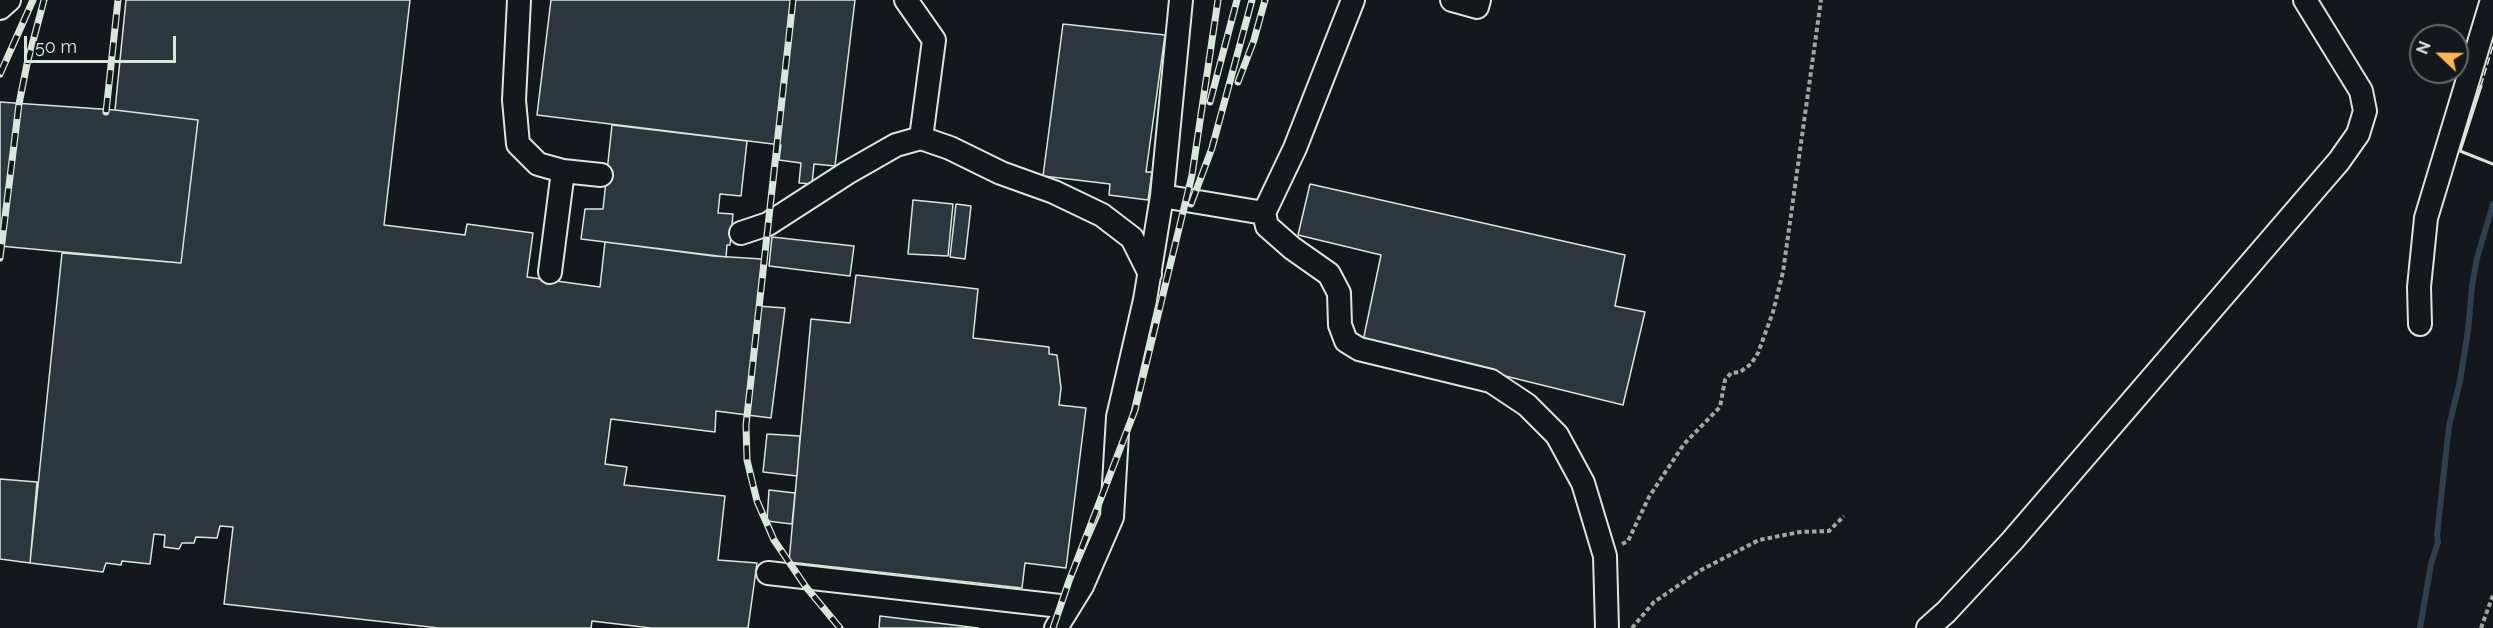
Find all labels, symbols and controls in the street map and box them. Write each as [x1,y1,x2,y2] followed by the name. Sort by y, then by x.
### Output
[27,24,178,62] scale bar
[2409,24,2469,84] north arrow
[35,36,77,57] text: 50 m
[2413,39,2435,57] text: N

